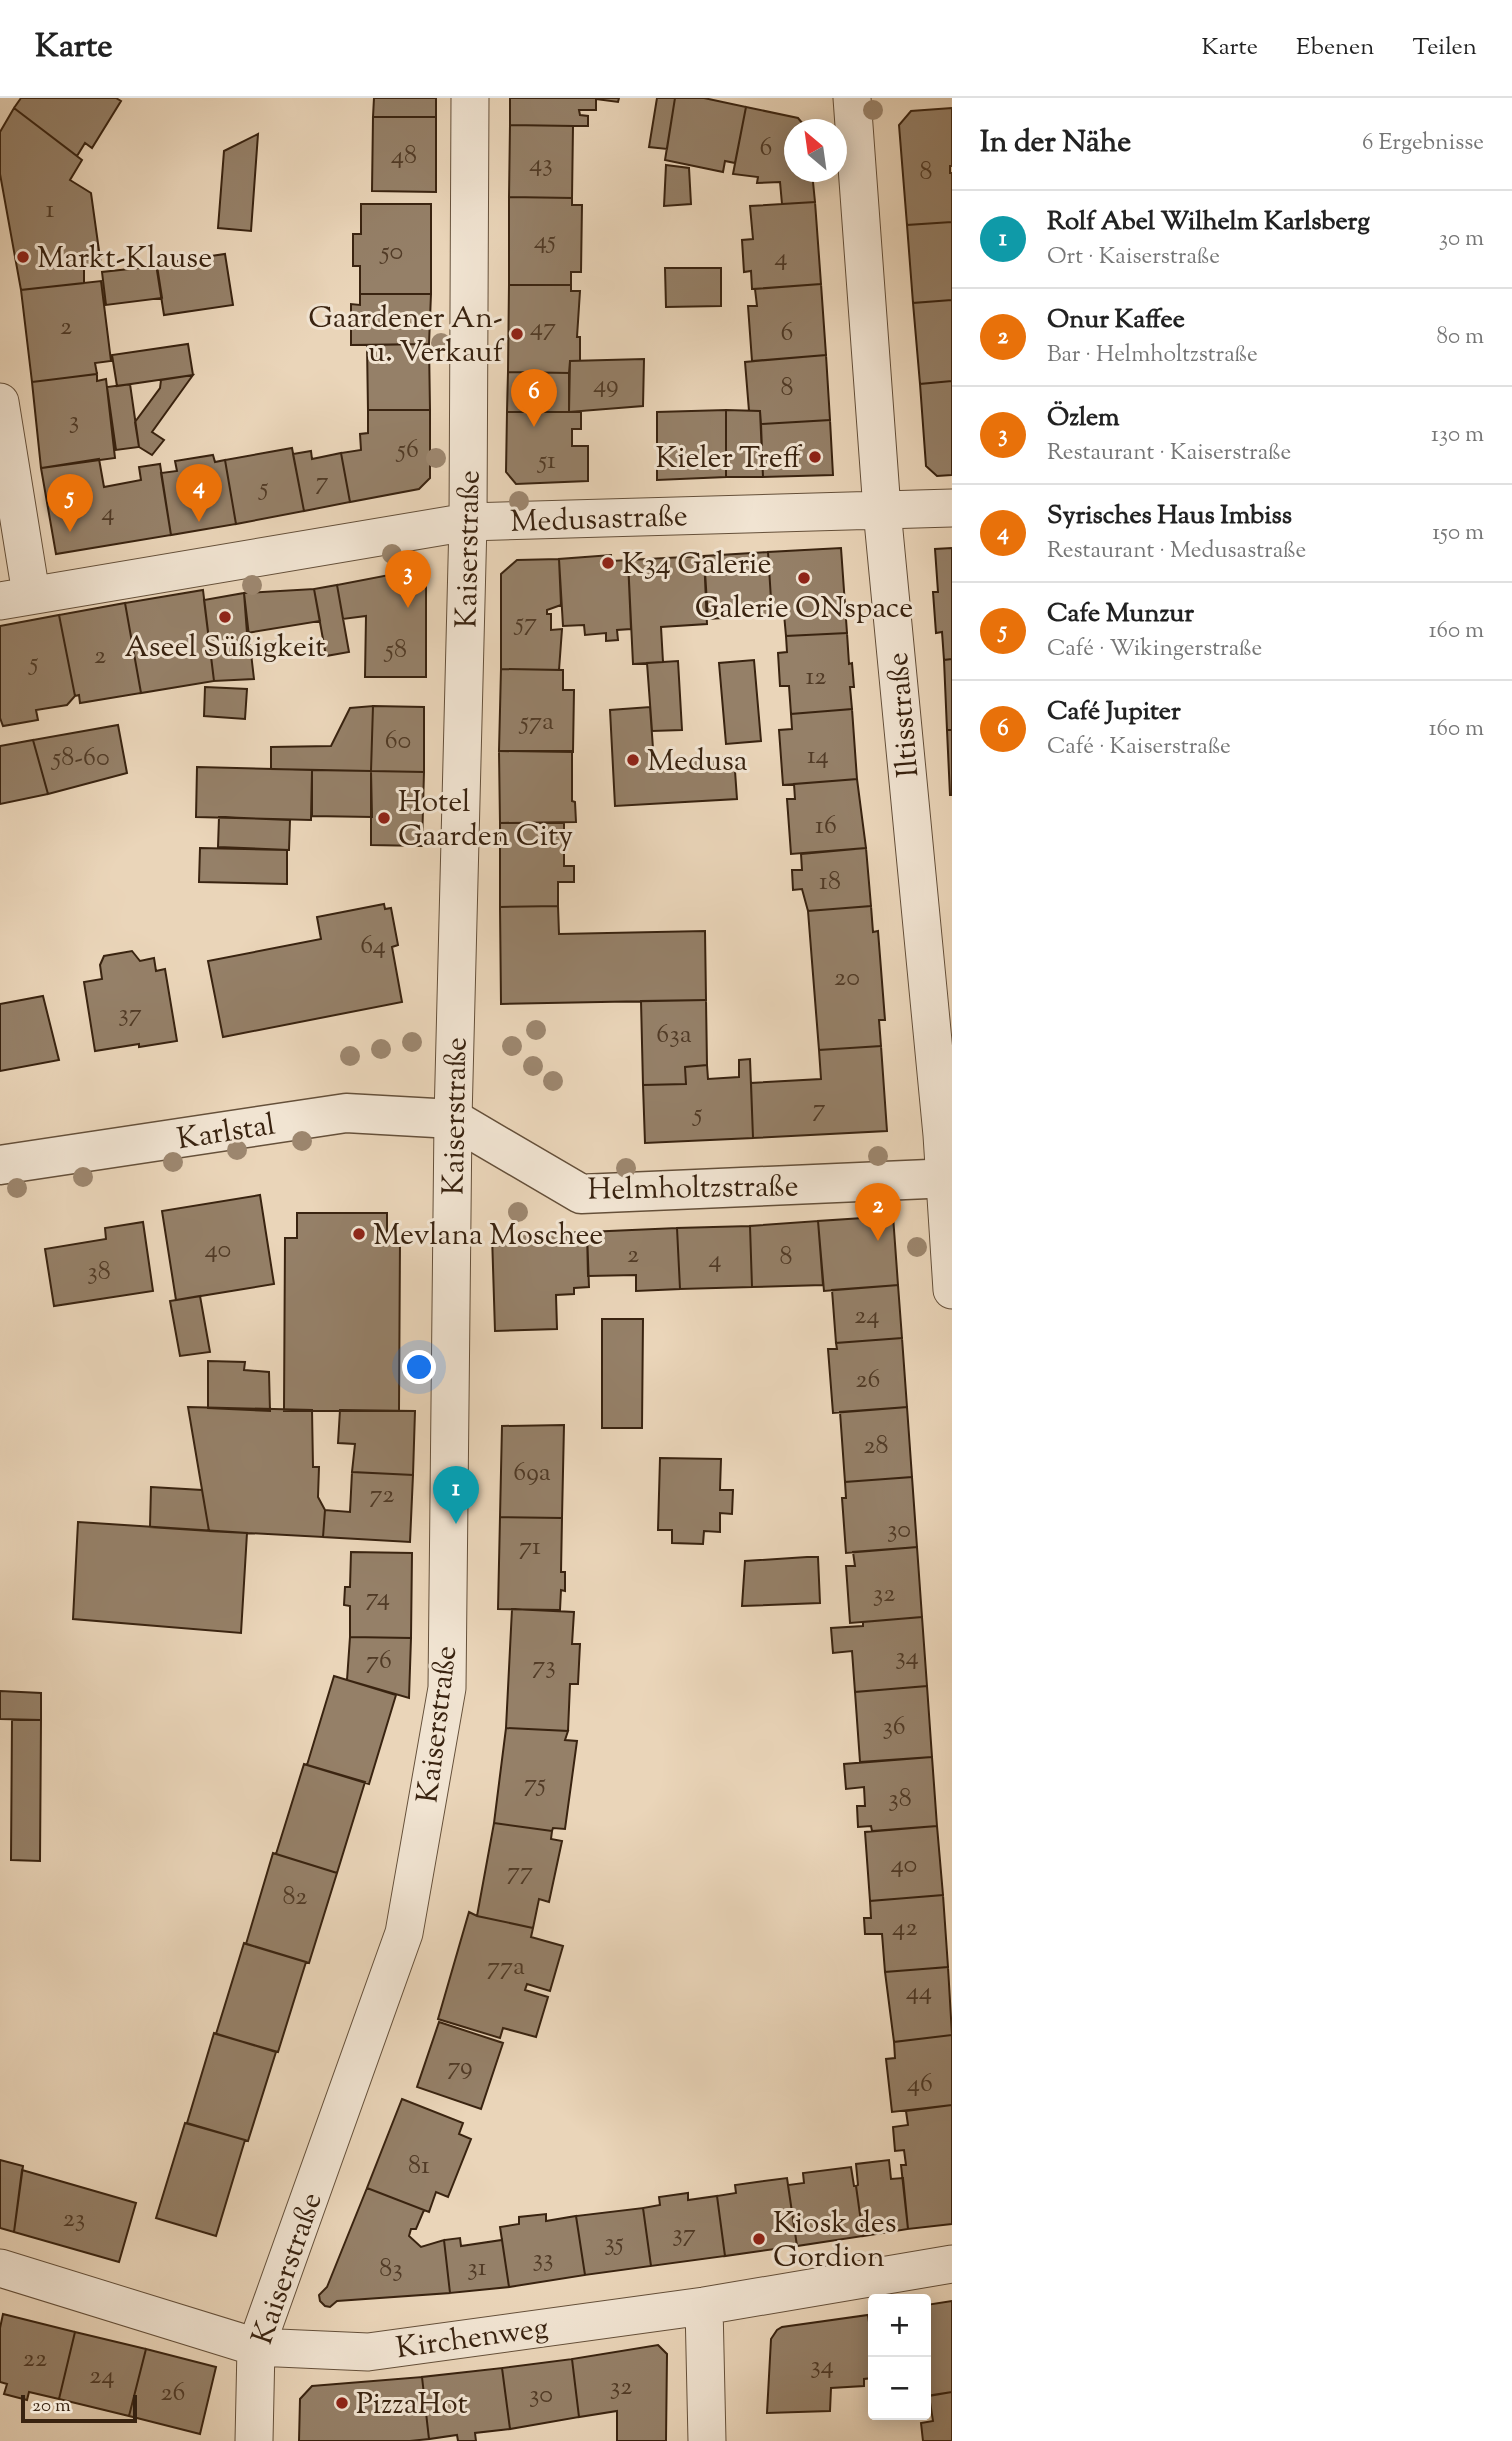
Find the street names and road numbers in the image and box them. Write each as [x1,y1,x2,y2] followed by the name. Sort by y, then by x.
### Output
[447,470,492,628] street label: Kaiserstraße
[510,496,689,545] street label: Medusastraße
[878,650,931,779] street label: Iltisstraße
[434,1037,479,1195] street label: Kaiserstraße
[174,1105,279,1162] street label: Karlstal
[587,1166,799,1213] street label: Helmholtzstraße
[408,1643,469,1805] street label: Kaiserstraße
[242,2187,334,2351] street label: Kaiserstraße
[394,2308,551,2371] street label: Kirchenweg

